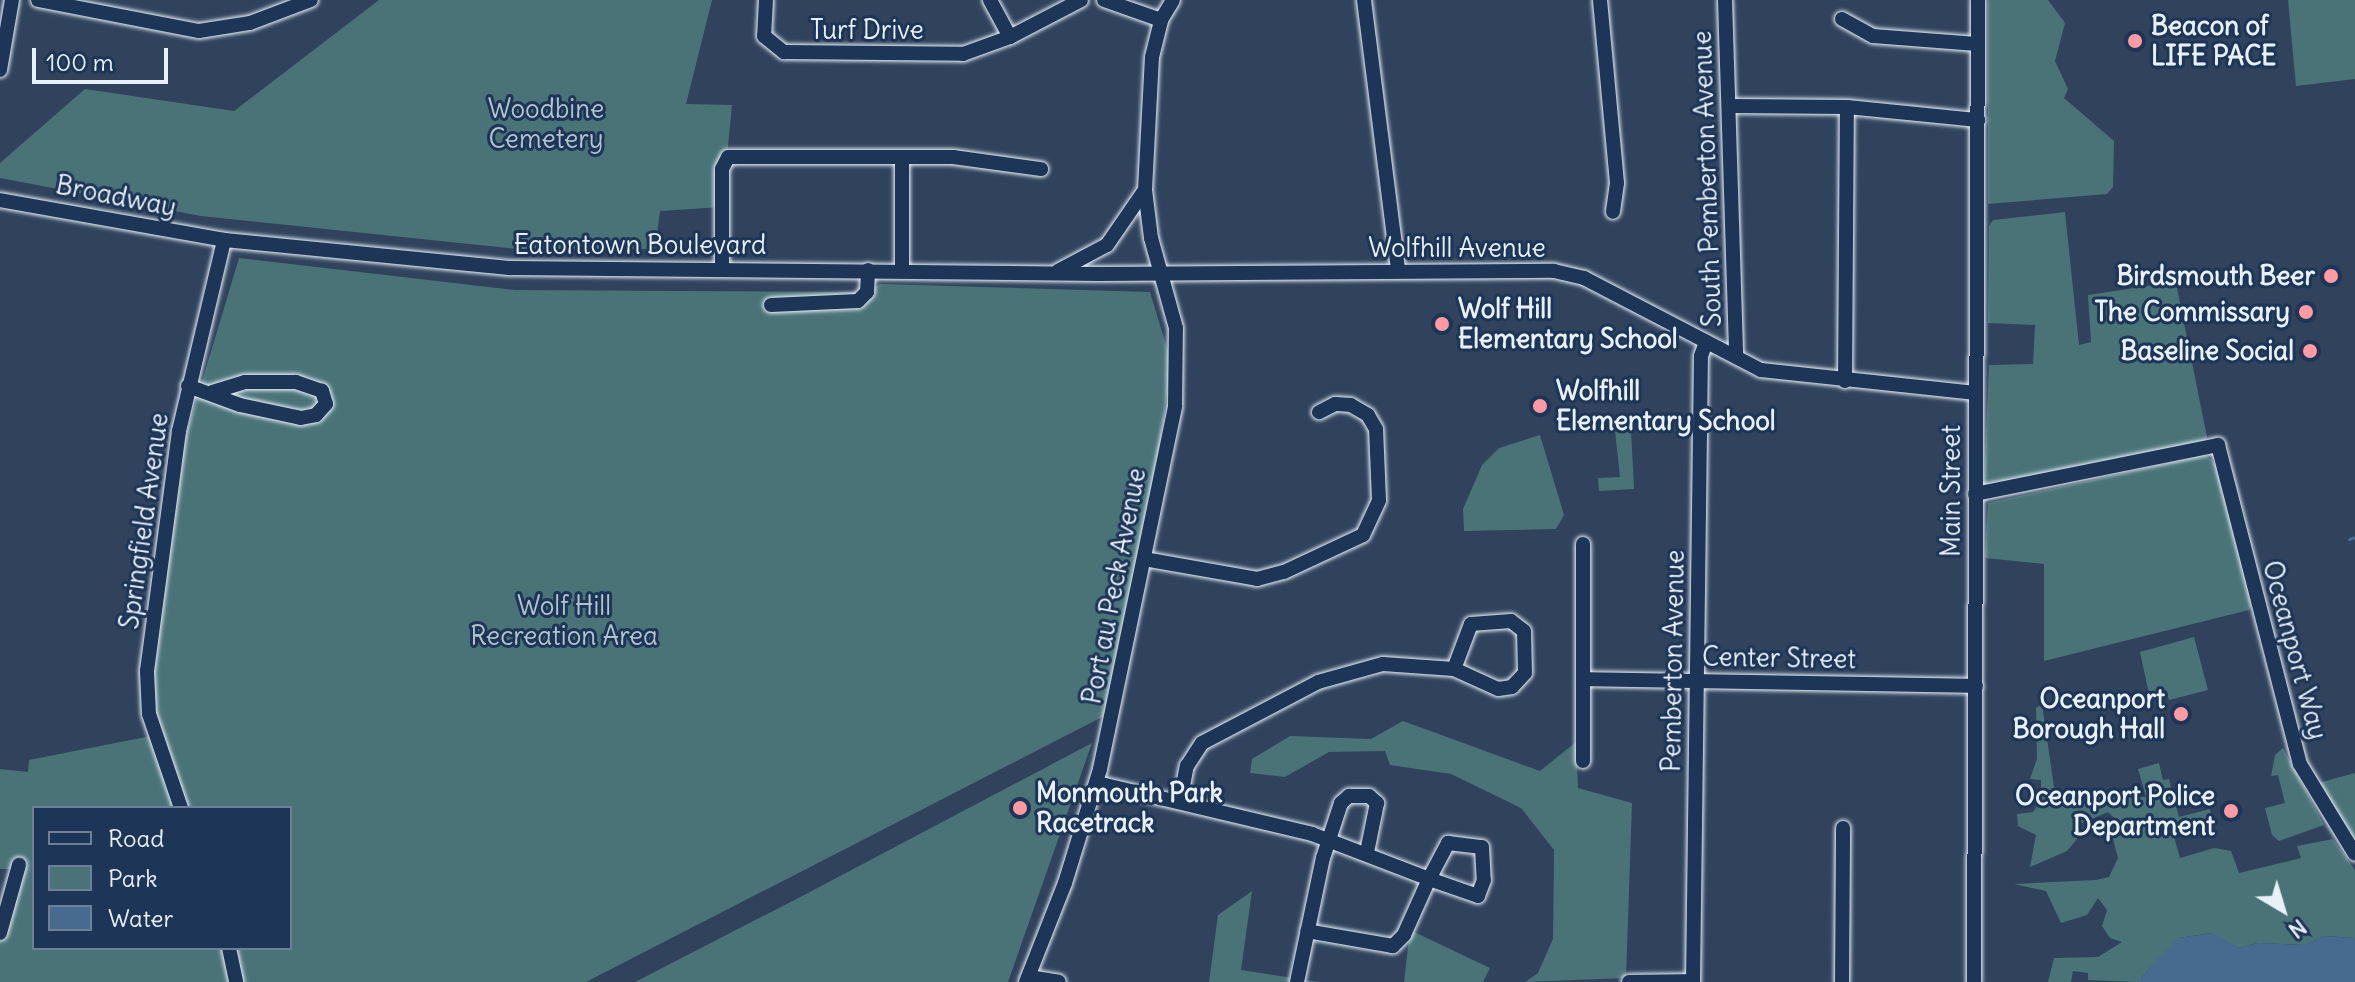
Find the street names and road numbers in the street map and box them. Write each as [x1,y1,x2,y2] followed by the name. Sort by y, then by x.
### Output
[810,14,924,46] street label: Turf Drive
[1686,30,1728,328] street label: South Pemberton Avenue
[53,169,179,223] street label: Broadway
[514,229,766,261] street label: Eatontown Boulevard
[1368,232,1546,264] street label: Wolfhill Avenue
[113,411,175,631] street label: Springfield Avenue
[1935,425,1967,557] street label: Main Street
[1076,465,1152,707] street label: Port au Peck Avenue
[1655,550,1691,772] street label: Pemberton Avenue
[2256,557,2334,743] street label: Oceanport Way
[1702,641,1856,675] street label: Center Street

